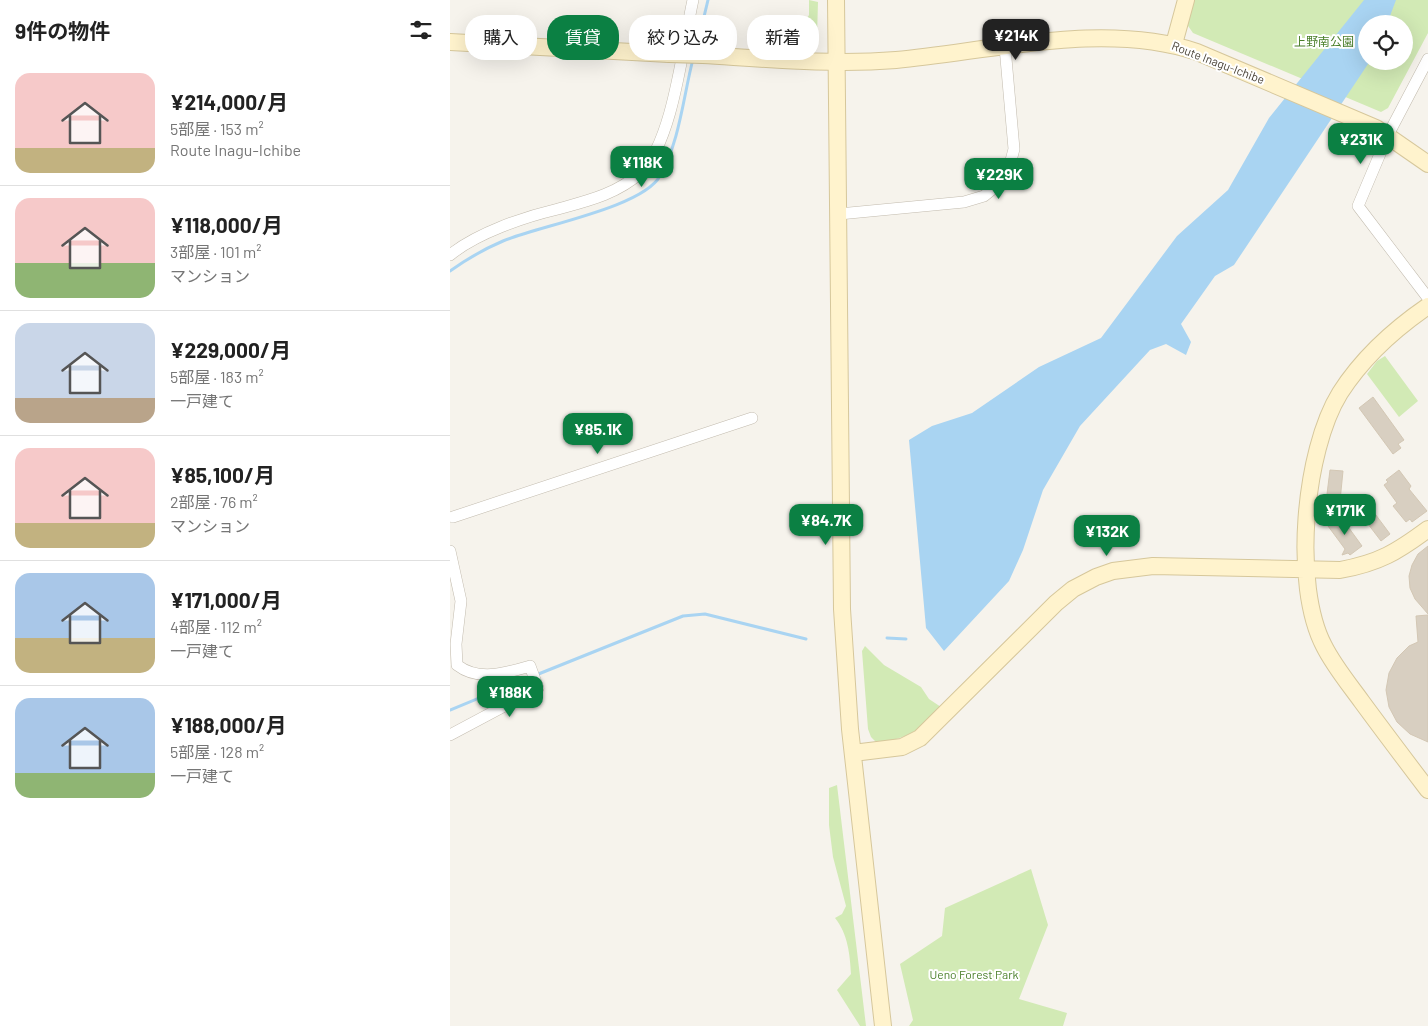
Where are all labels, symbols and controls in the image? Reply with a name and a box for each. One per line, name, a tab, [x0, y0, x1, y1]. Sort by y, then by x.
chip: 購入	[465, 15, 537, 60]
chip: 賃貸	[547, 15, 619, 60]
chip: 絞り込み	[629, 15, 737, 60]
chip: 新着	[747, 15, 819, 60]
map controls	[1358, 15, 1413, 70]
button: locate	[1358, 15, 1413, 70]
icon: filters	[407, 16, 435, 44]
text: 9件の物件	[15, 18, 110, 43]
pin: ¥214K	[981, 18, 1051, 61]
text: ¥214K	[993, 25, 1039, 44]
park label: 上野南公園	[1294, 34, 1354, 48]
street label: Route Inagu-Ichibe	[1170, 38, 1267, 86]
text: ¥214,000/月	[170, 89, 288, 114]
icon: home	[55, 93, 115, 153]
text: 5部屋 · 153 m²	[170, 119, 264, 138]
pin: ¥231K	[1326, 122, 1396, 165]
text: ¥231K	[1339, 129, 1383, 148]
text: Route Inagu-Ichibe	[170, 140, 301, 159]
pin: ¥118K	[607, 146, 677, 188]
text: ¥118K	[621, 152, 663, 171]
pin: ¥229K	[964, 158, 1034, 200]
text: ¥229K	[975, 164, 1023, 183]
text: ¥118,000/月	[170, 212, 283, 237]
icon: home	[55, 218, 115, 278]
text: 3部屋 · 101 m²	[170, 242, 261, 261]
text: マンション	[170, 266, 250, 285]
text: ¥229,000/月	[170, 337, 291, 362]
icon: home	[55, 343, 115, 403]
text: 5部屋 · 183 m²	[170, 367, 264, 386]
text: 一戸建て	[170, 391, 234, 410]
pin: ¥85.1K	[557, 412, 639, 455]
text: ¥85.1K	[574, 419, 622, 438]
text: ¥85,100/月	[170, 462, 275, 487]
icon: home	[55, 468, 115, 528]
text: 2部屋 · 76 m²	[170, 492, 258, 511]
pin: ¥171K	[1310, 494, 1380, 536]
text: ¥171K	[1325, 500, 1365, 519]
pin: ¥84.7K	[785, 504, 867, 546]
text: ¥84.7K	[800, 510, 852, 529]
pin: ¥132K	[1072, 514, 1142, 557]
text: マンション	[170, 516, 250, 535]
text: ¥132K	[1085, 521, 1129, 540]
text: ¥171,000/月	[170, 587, 282, 612]
icon: home	[55, 593, 115, 653]
text: 4部屋 · 112 m²	[170, 617, 262, 636]
text: 一戸建て	[170, 641, 234, 660]
pin: ¥188K	[475, 676, 545, 718]
text: ¥188K	[488, 682, 532, 701]
text: ¥188,000/月	[170, 712, 286, 737]
icon: home	[55, 718, 115, 778]
text: 5部屋 · 128 m²	[170, 742, 264, 761]
text: 一戸建て	[170, 766, 234, 785]
park label: Ueno Forest Park	[929, 967, 1019, 981]

